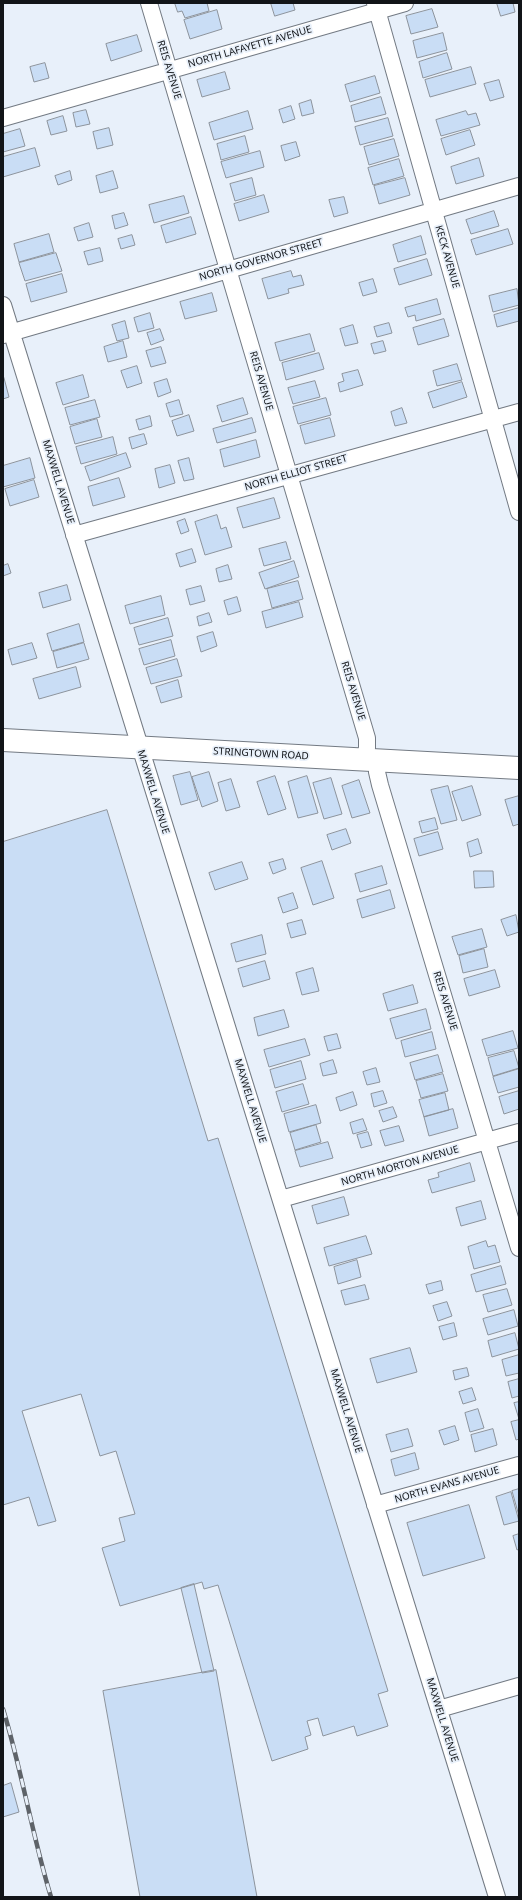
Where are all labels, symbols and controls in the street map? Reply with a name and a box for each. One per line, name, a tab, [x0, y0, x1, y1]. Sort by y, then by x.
street label: NORTH LAFAYETTE AVENUE	[187, 24, 313, 70]
street label: REIS AVENUE	[154, 39, 184, 101]
street label: KECK AVENUE	[432, 224, 462, 290]
street label: NORTH GOVERNOR STREET	[198, 237, 324, 283]
street label: REIS AVENUE	[247, 350, 275, 412]
street label: MAXWELL AVENUE	[40, 439, 76, 525]
street label: NORTH ELLIOT STREET	[243, 453, 349, 493]
street label: REIS AVENUE	[338, 660, 368, 722]
street label: STRINGTOWN ROAD	[213, 746, 309, 762]
street label: MAXWELL AVENUE	[135, 749, 171, 835]
street label: REIS AVENUE	[430, 970, 460, 1032]
street label: MAXWELL AVENUE	[232, 1058, 268, 1144]
street label: NORTH MORTON AVENUE	[340, 1143, 460, 1189]
street label: MAXWELL AVENUE	[328, 1368, 364, 1454]
street label: NORTH EVANS AVENUE	[393, 1464, 501, 1506]
street label: MAXWELL AVENUE	[424, 1677, 460, 1763]

